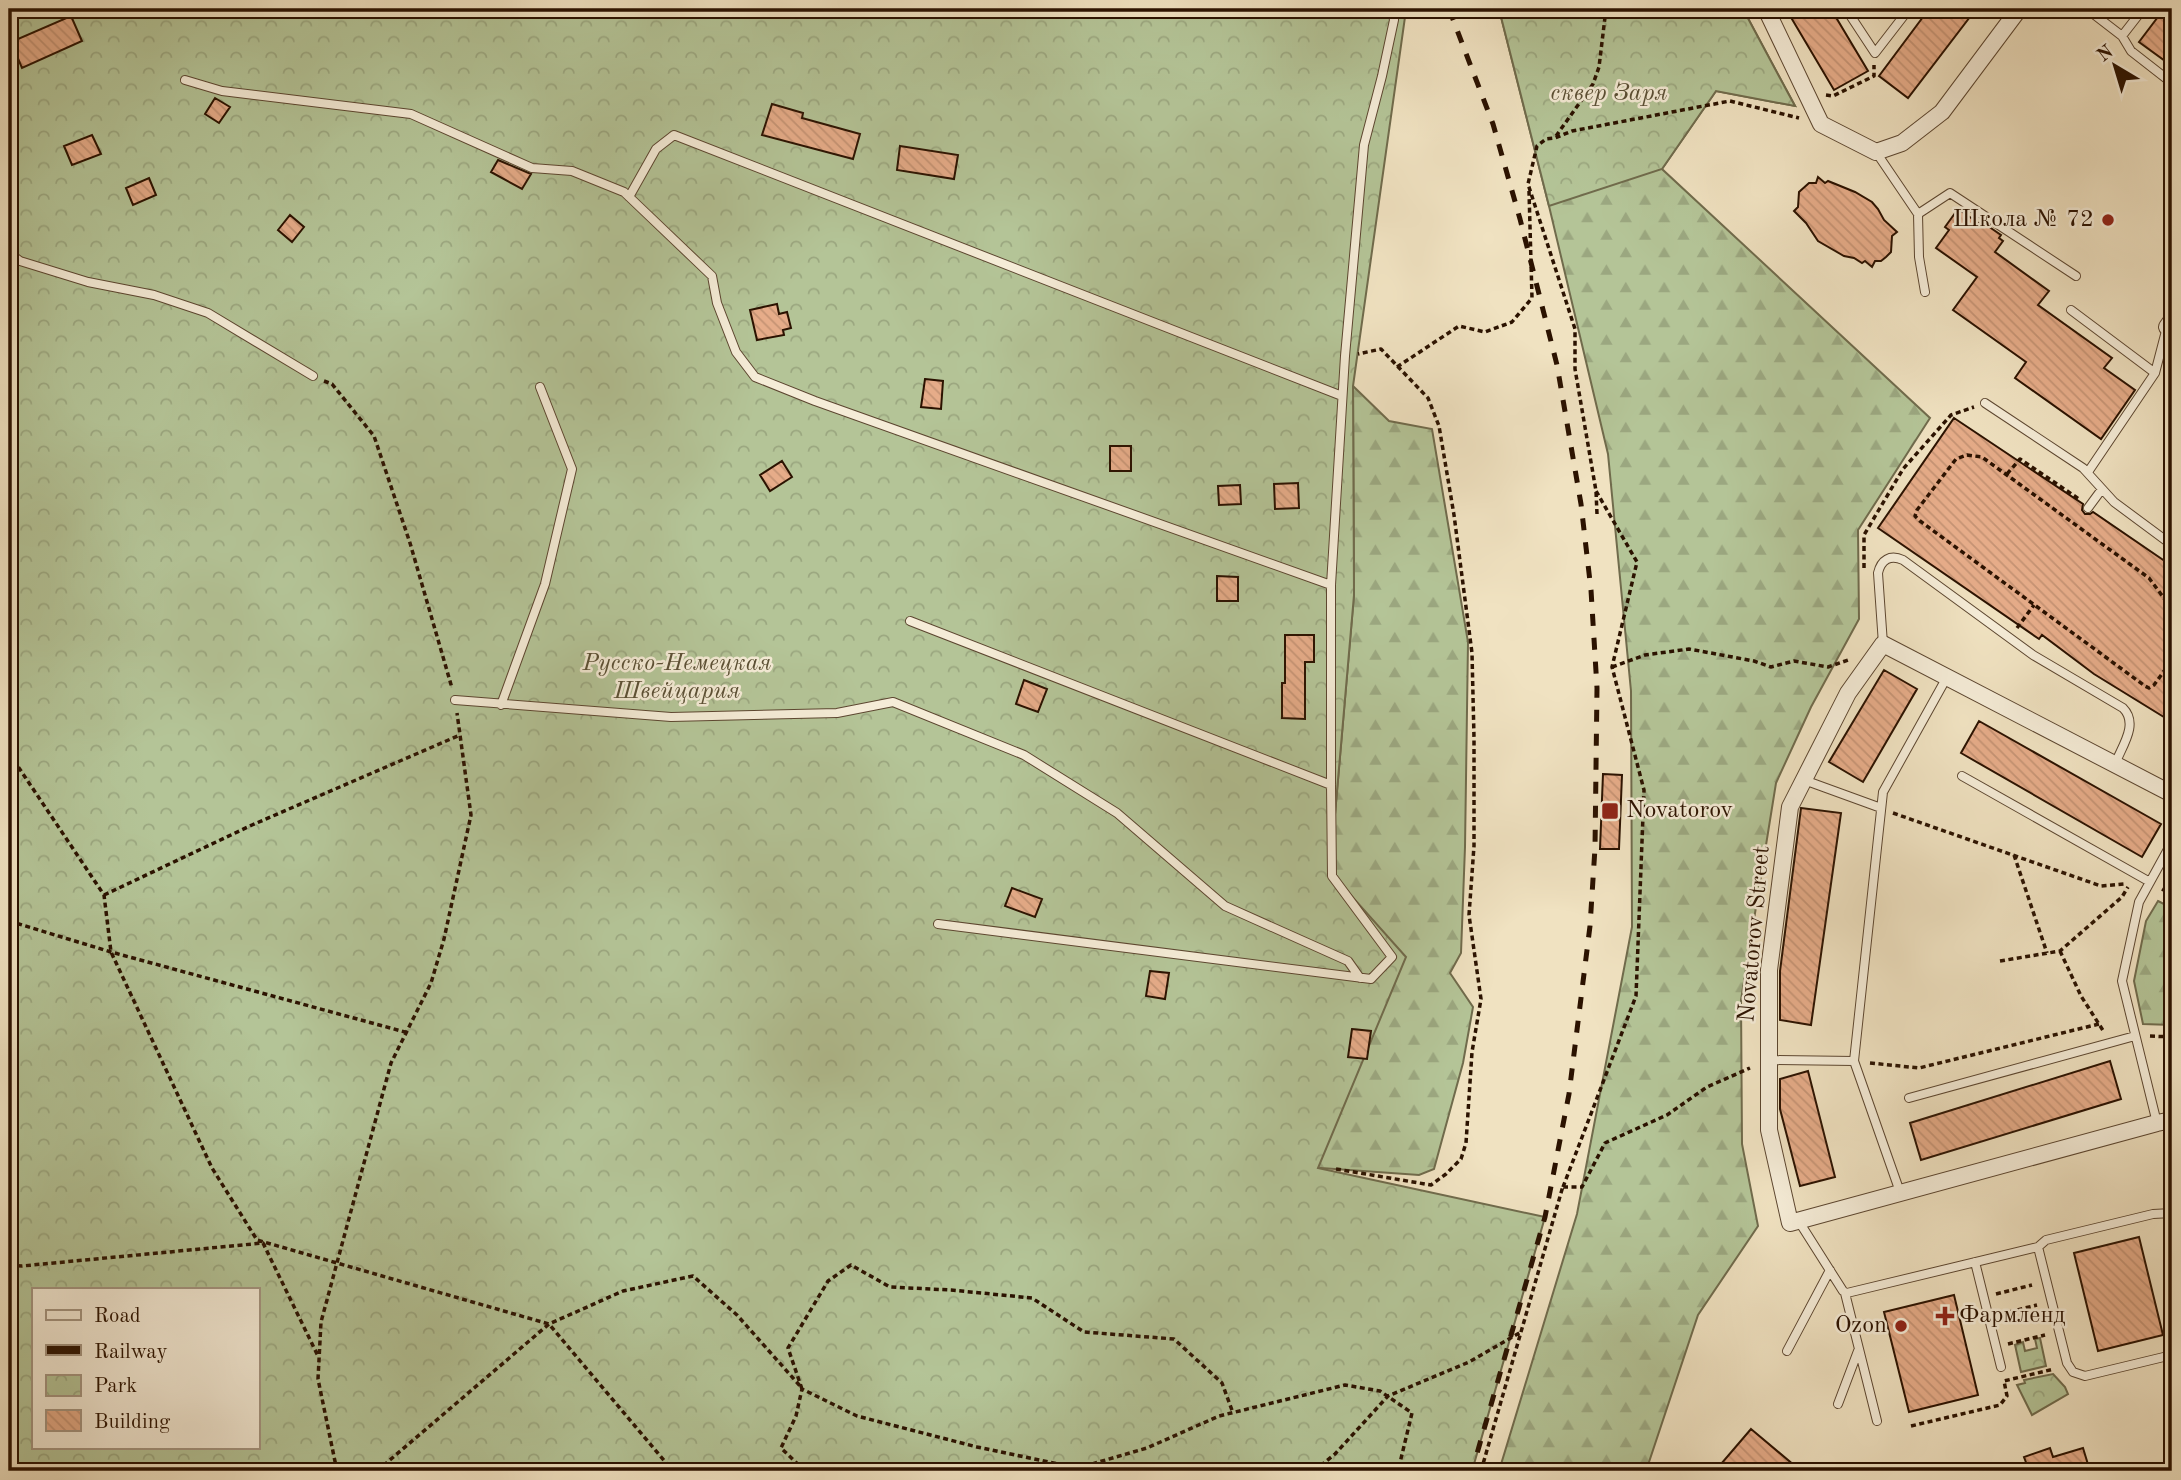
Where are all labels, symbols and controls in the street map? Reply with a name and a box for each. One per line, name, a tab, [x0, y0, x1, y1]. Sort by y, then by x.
north arrow	[2080, 32, 2150, 102]
text: N	[2094, 42, 2118, 67]
park label: сквер Заря	[1550, 81, 1668, 106]
place label: Школа № 72	[1953, 208, 2094, 232]
marker: Школа № 72	[2100, 212, 2116, 228]
park label: Русско-Немецкая Швейцария	[581, 652, 772, 704]
place label: Novatorov	[1626, 799, 1733, 823]
marker: Novatorov	[1600, 801, 1620, 821]
street label: Novatorov Street	[1735, 845, 1775, 1023]
legend	[32, 1288, 259, 1448]
place label: Фармленд	[1959, 1304, 2066, 1328]
text: Road	[94, 1306, 141, 1327]
marker: Фармленд	[1937, 1308, 1953, 1324]
place label: Ozon	[1835, 1314, 1887, 1338]
marker: Ozon	[1893, 1318, 1909, 1334]
text: Railway	[94, 1342, 168, 1363]
text: Park	[94, 1376, 137, 1397]
text: Building	[94, 1412, 171, 1433]

